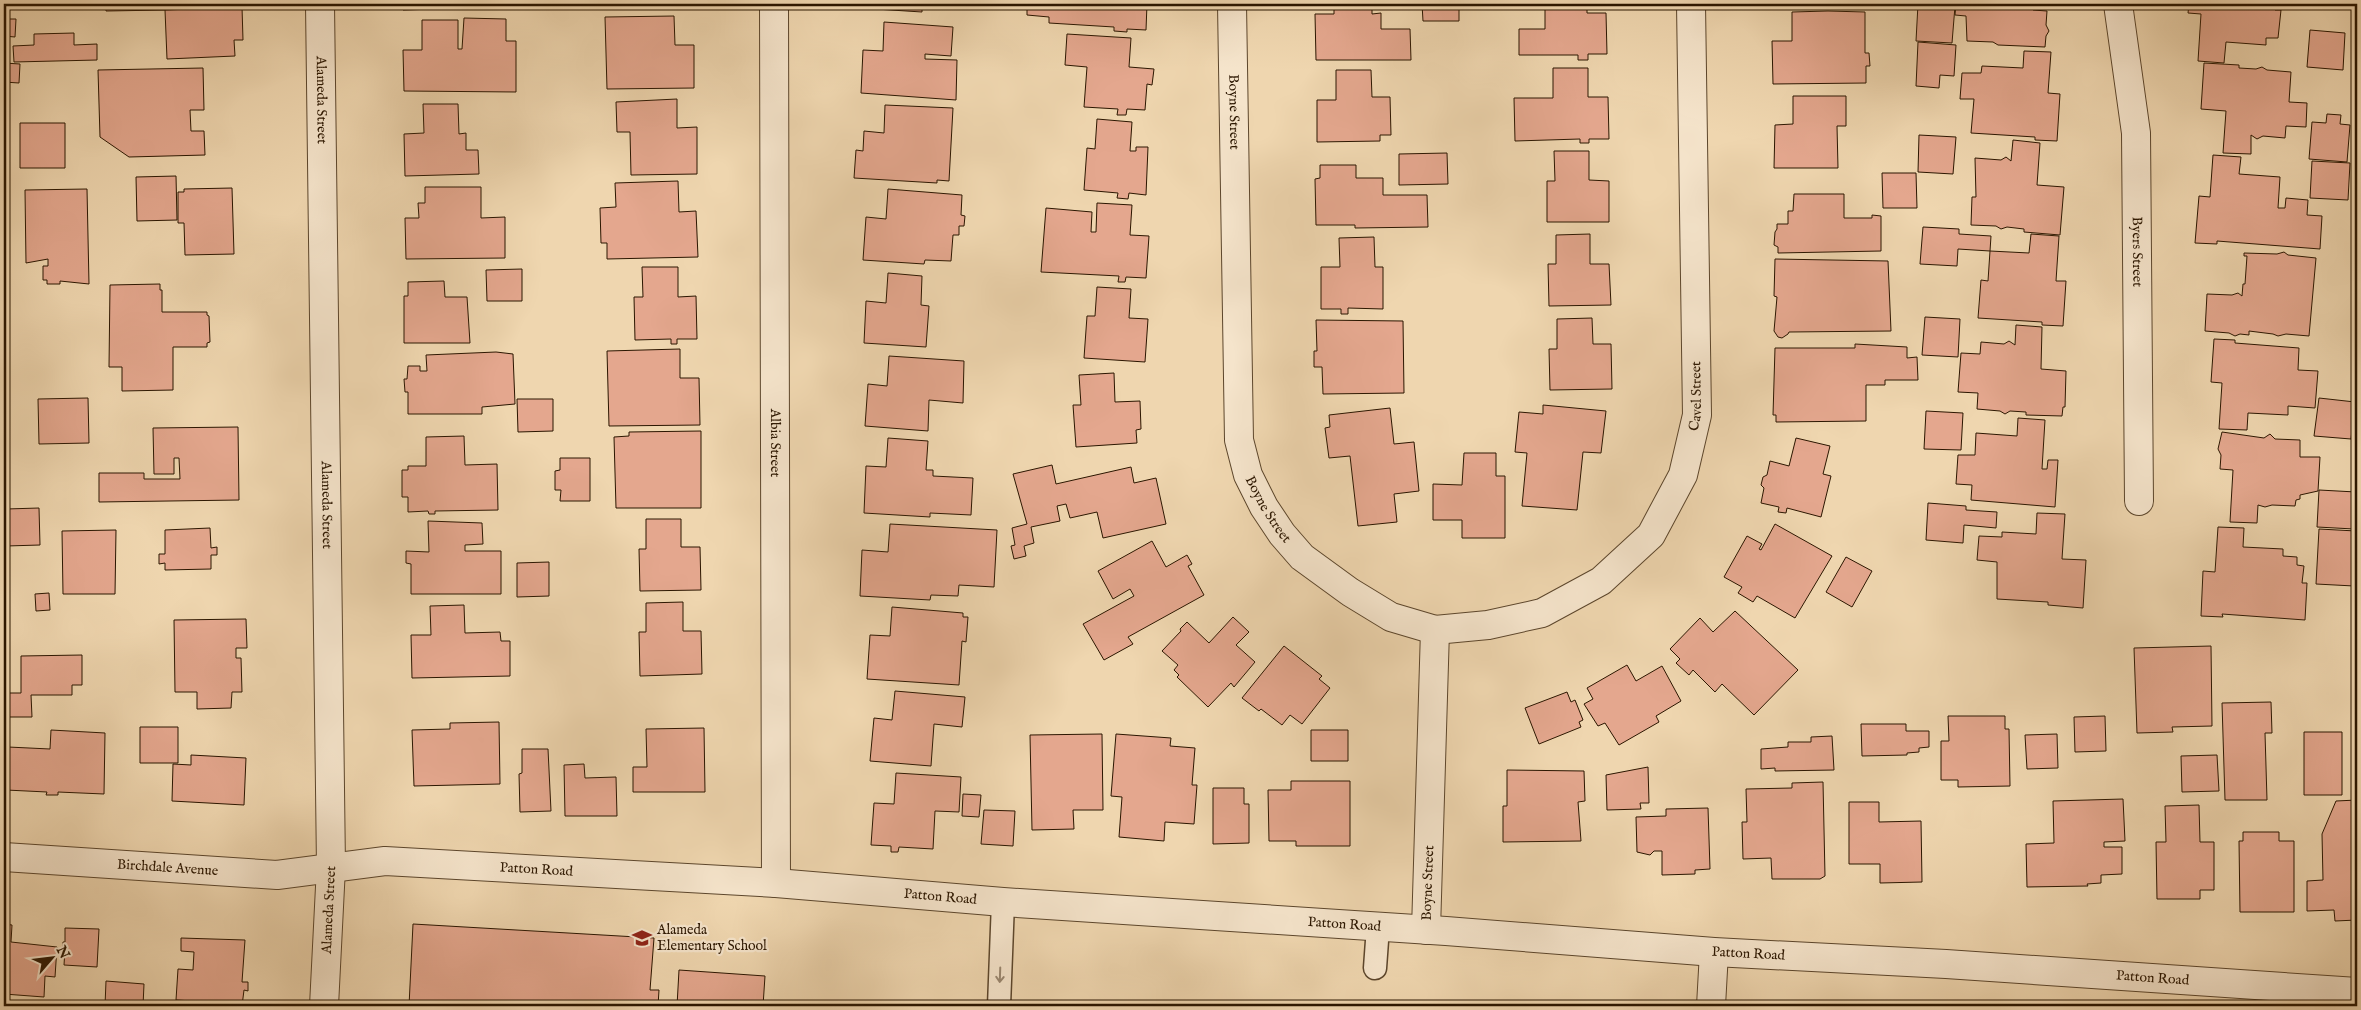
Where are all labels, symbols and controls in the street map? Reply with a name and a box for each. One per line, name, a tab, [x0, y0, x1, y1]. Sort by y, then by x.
street label: Alameda Street	[312, 55, 331, 144]
street label: Boyne Street	[1224, 74, 1243, 150]
street label: Byers Street	[2128, 216, 2146, 287]
street label: Cavel Street	[1685, 361, 1706, 433]
street label: Albia Street	[766, 408, 784, 477]
street label: Alameda Street	[317, 460, 336, 549]
street label: Boyne Street	[1241, 473, 1295, 547]
street label: Boyne Street	[1418, 845, 1438, 921]
street label: Birchdale Avenue	[117, 855, 219, 880]
street label: Patton Road	[499, 858, 574, 881]
street label: Alameda Street	[318, 865, 340, 955]
street label: Patton Road	[903, 885, 978, 909]
street label: Patton Road	[1307, 913, 1382, 936]
place label: Alameda Elementary School	[656, 921, 767, 955]
school or university icon: Alameda Elementary School	[631, 927, 653, 949]
north arrow	[28, 932, 78, 982]
text: N	[51, 942, 73, 962]
street label: Patton Road	[1711, 943, 1786, 965]
one-way arrow	[995, 966, 1005, 983]
street label: Patton Road	[2115, 967, 2190, 990]

